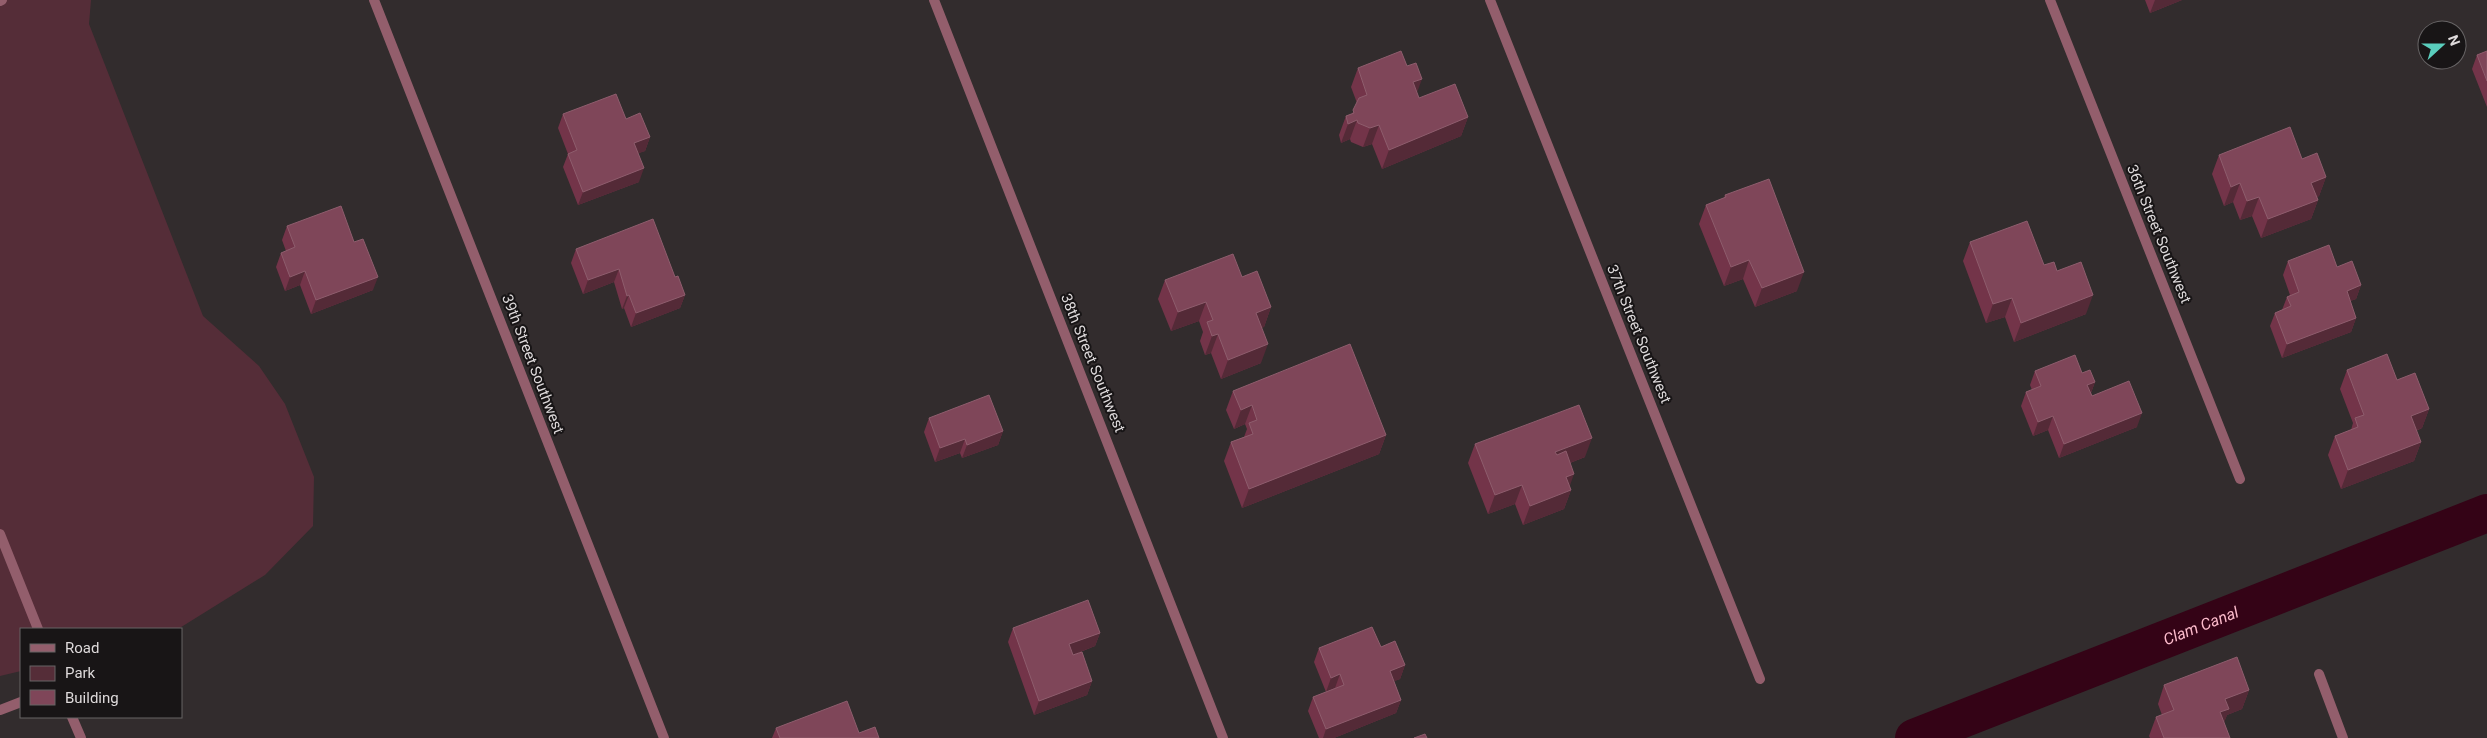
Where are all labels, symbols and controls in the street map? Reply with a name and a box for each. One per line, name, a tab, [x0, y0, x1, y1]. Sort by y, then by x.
north arrow	[2417, 20, 2467, 70]
text: N	[2445, 33, 2463, 48]
street label: 36th Street Southwest	[2123, 162, 2195, 306]
street label: 37th Street Southwest	[1603, 262, 1675, 406]
street label: 38th Street Southwest	[1057, 291, 1129, 435]
street label: 39th Street Southwest	[498, 292, 568, 436]
water label: Clam Canal	[2160, 602, 2241, 649]
legend	[20, 628, 182, 718]
text: Road	[65, 639, 99, 657]
text: Park	[65, 664, 96, 682]
text: Building	[65, 689, 119, 707]

